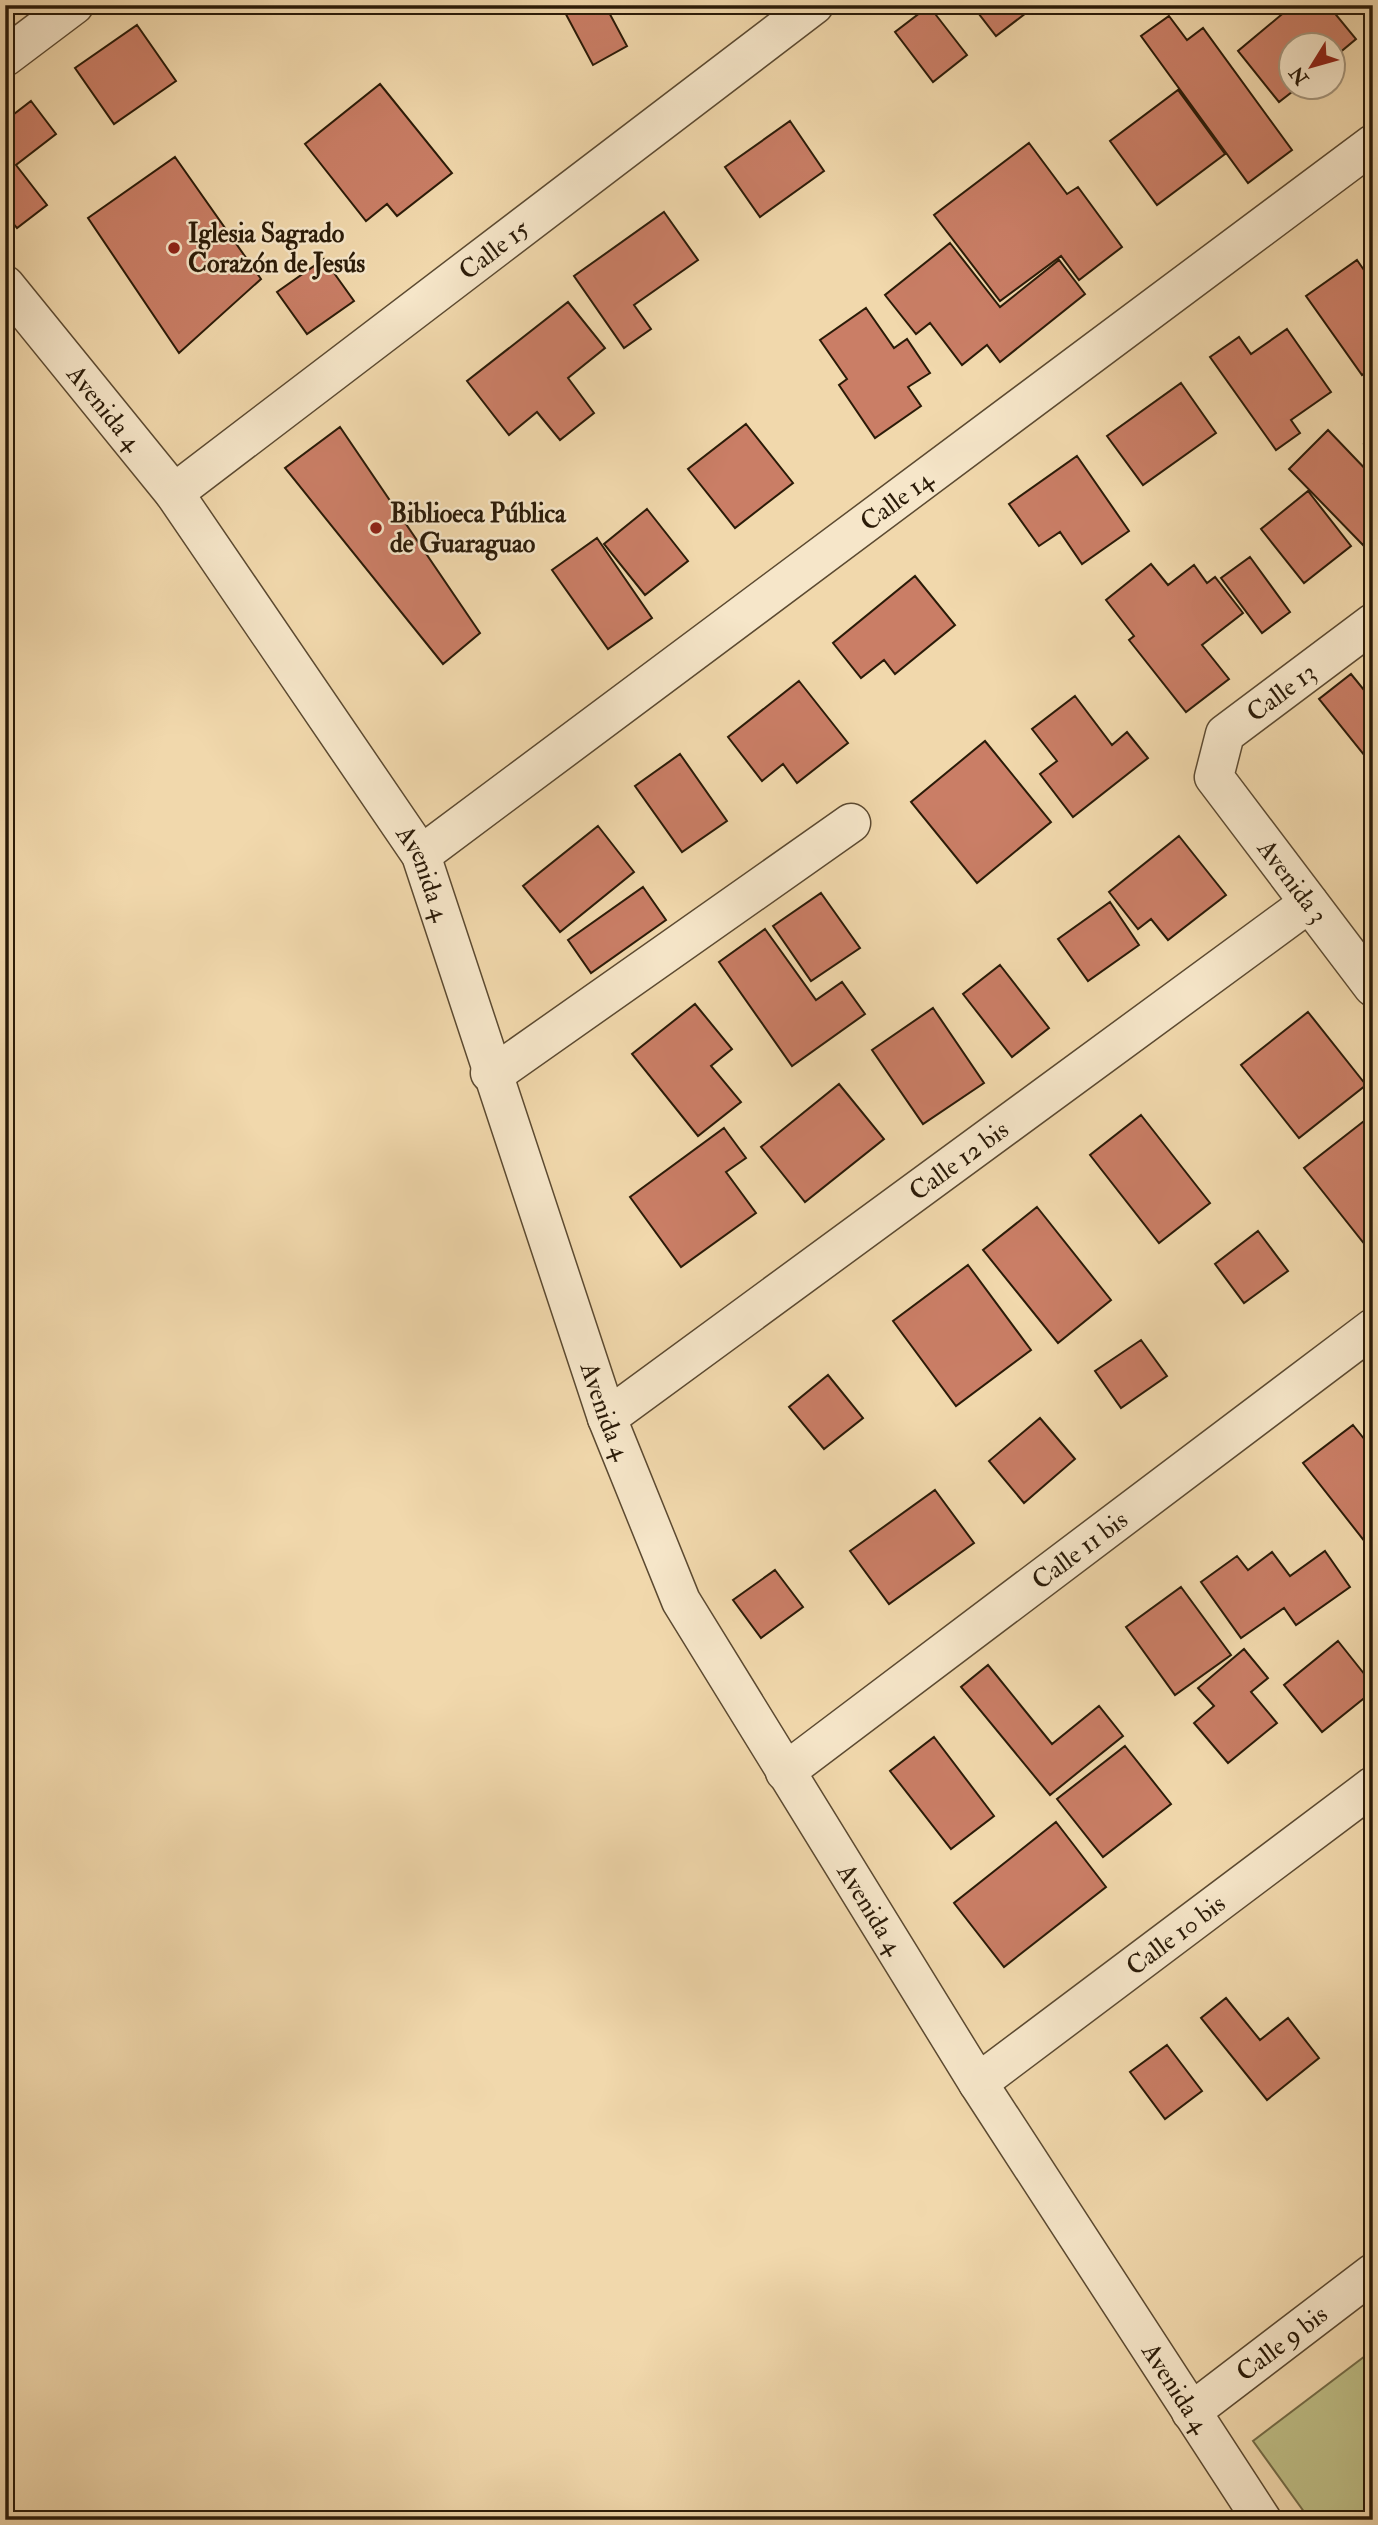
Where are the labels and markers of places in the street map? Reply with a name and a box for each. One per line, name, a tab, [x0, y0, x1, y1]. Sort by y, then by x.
place label: Iglesia Sagrado Corazón de Jesús	[188, 218, 365, 280]
marker: Iglesia Sagrado Corazón de Jesús	[166, 240, 182, 256]
place label: Biblioeca Pública de Guaraguao	[390, 498, 567, 561]
marker: Biblioeca Pública de Guaraguao	[368, 520, 384, 536]

